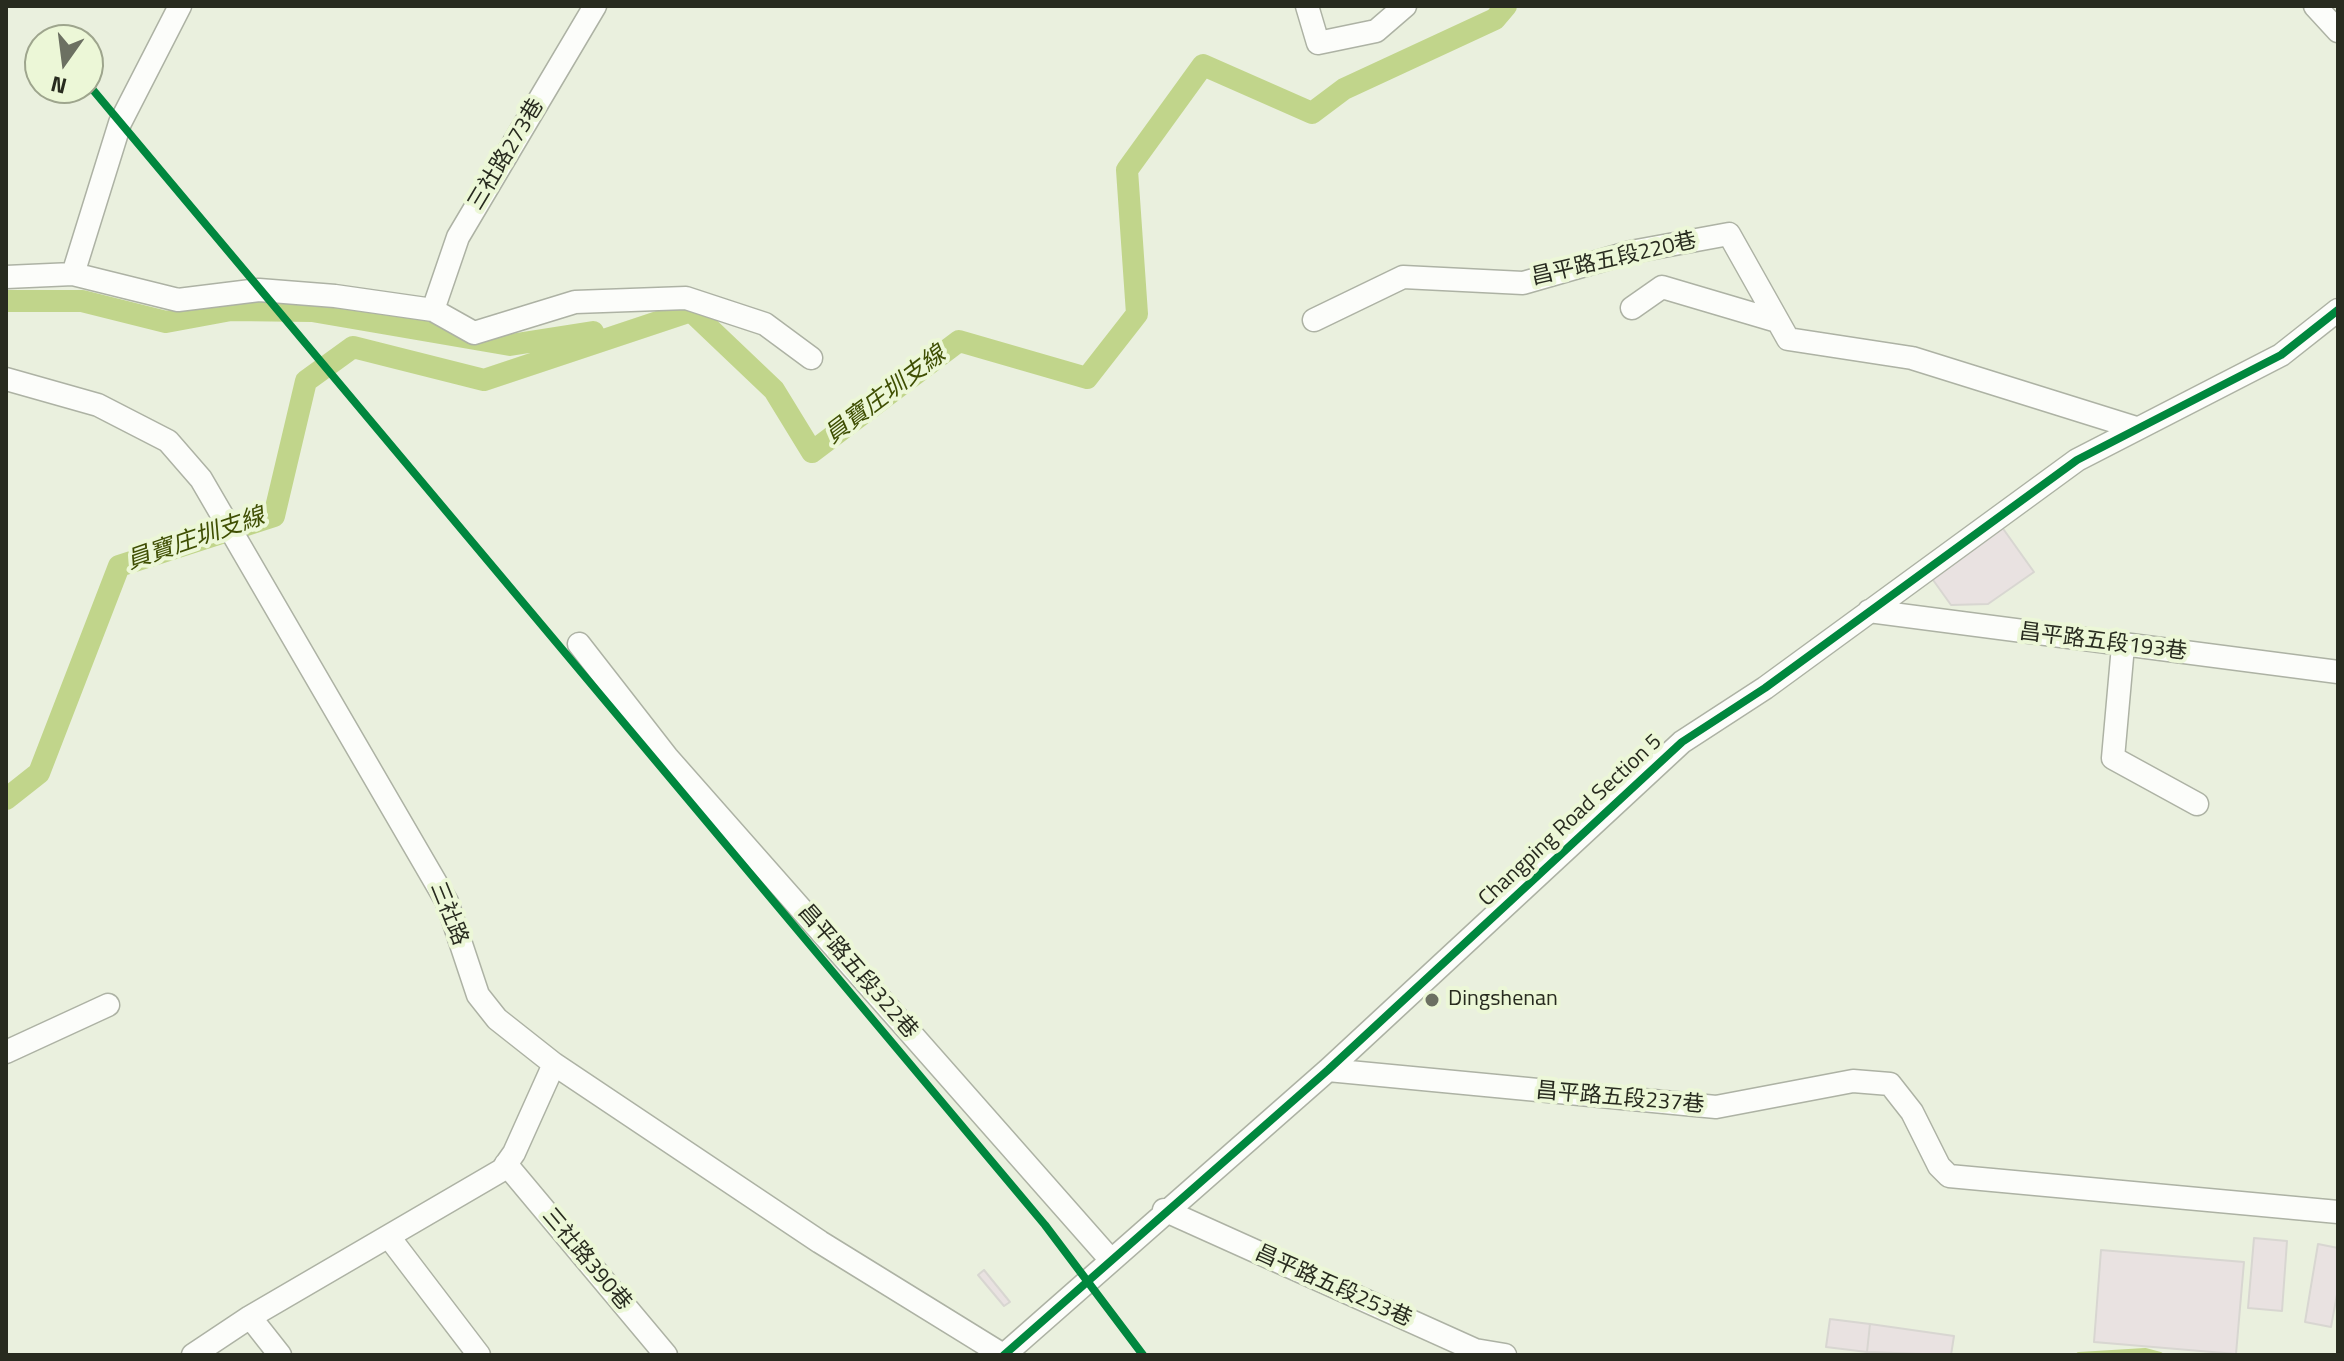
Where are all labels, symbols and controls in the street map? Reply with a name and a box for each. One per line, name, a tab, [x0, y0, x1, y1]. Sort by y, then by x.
north arrow	[24, 24, 104, 104]
text: N	[47, 67, 70, 104]
street label: 三社路273巷	[464, 95, 550, 215]
street label: 昌平路五段220巷	[1529, 228, 1699, 292]
water label: 員寶庄圳支線	[820, 341, 952, 451]
water label: 員寶庄圳支線	[123, 503, 269, 577]
street label: 昌平路五段193巷	[2018, 620, 2188, 666]
street label: Changping Road Section 5	[1474, 729, 1668, 913]
street label: 三社路	[423, 878, 473, 950]
street label: 昌平路五段322巷	[792, 900, 922, 1044]
place label: Dingshenan	[1448, 987, 1558, 1013]
marker: Dingshenan	[1423, 991, 1441, 1009]
street label: 昌平路五段237巷	[1535, 1078, 1705, 1120]
street label: 三社路390巷	[536, 1204, 636, 1316]
street label: 昌平路五段253巷	[1250, 1241, 1416, 1333]

